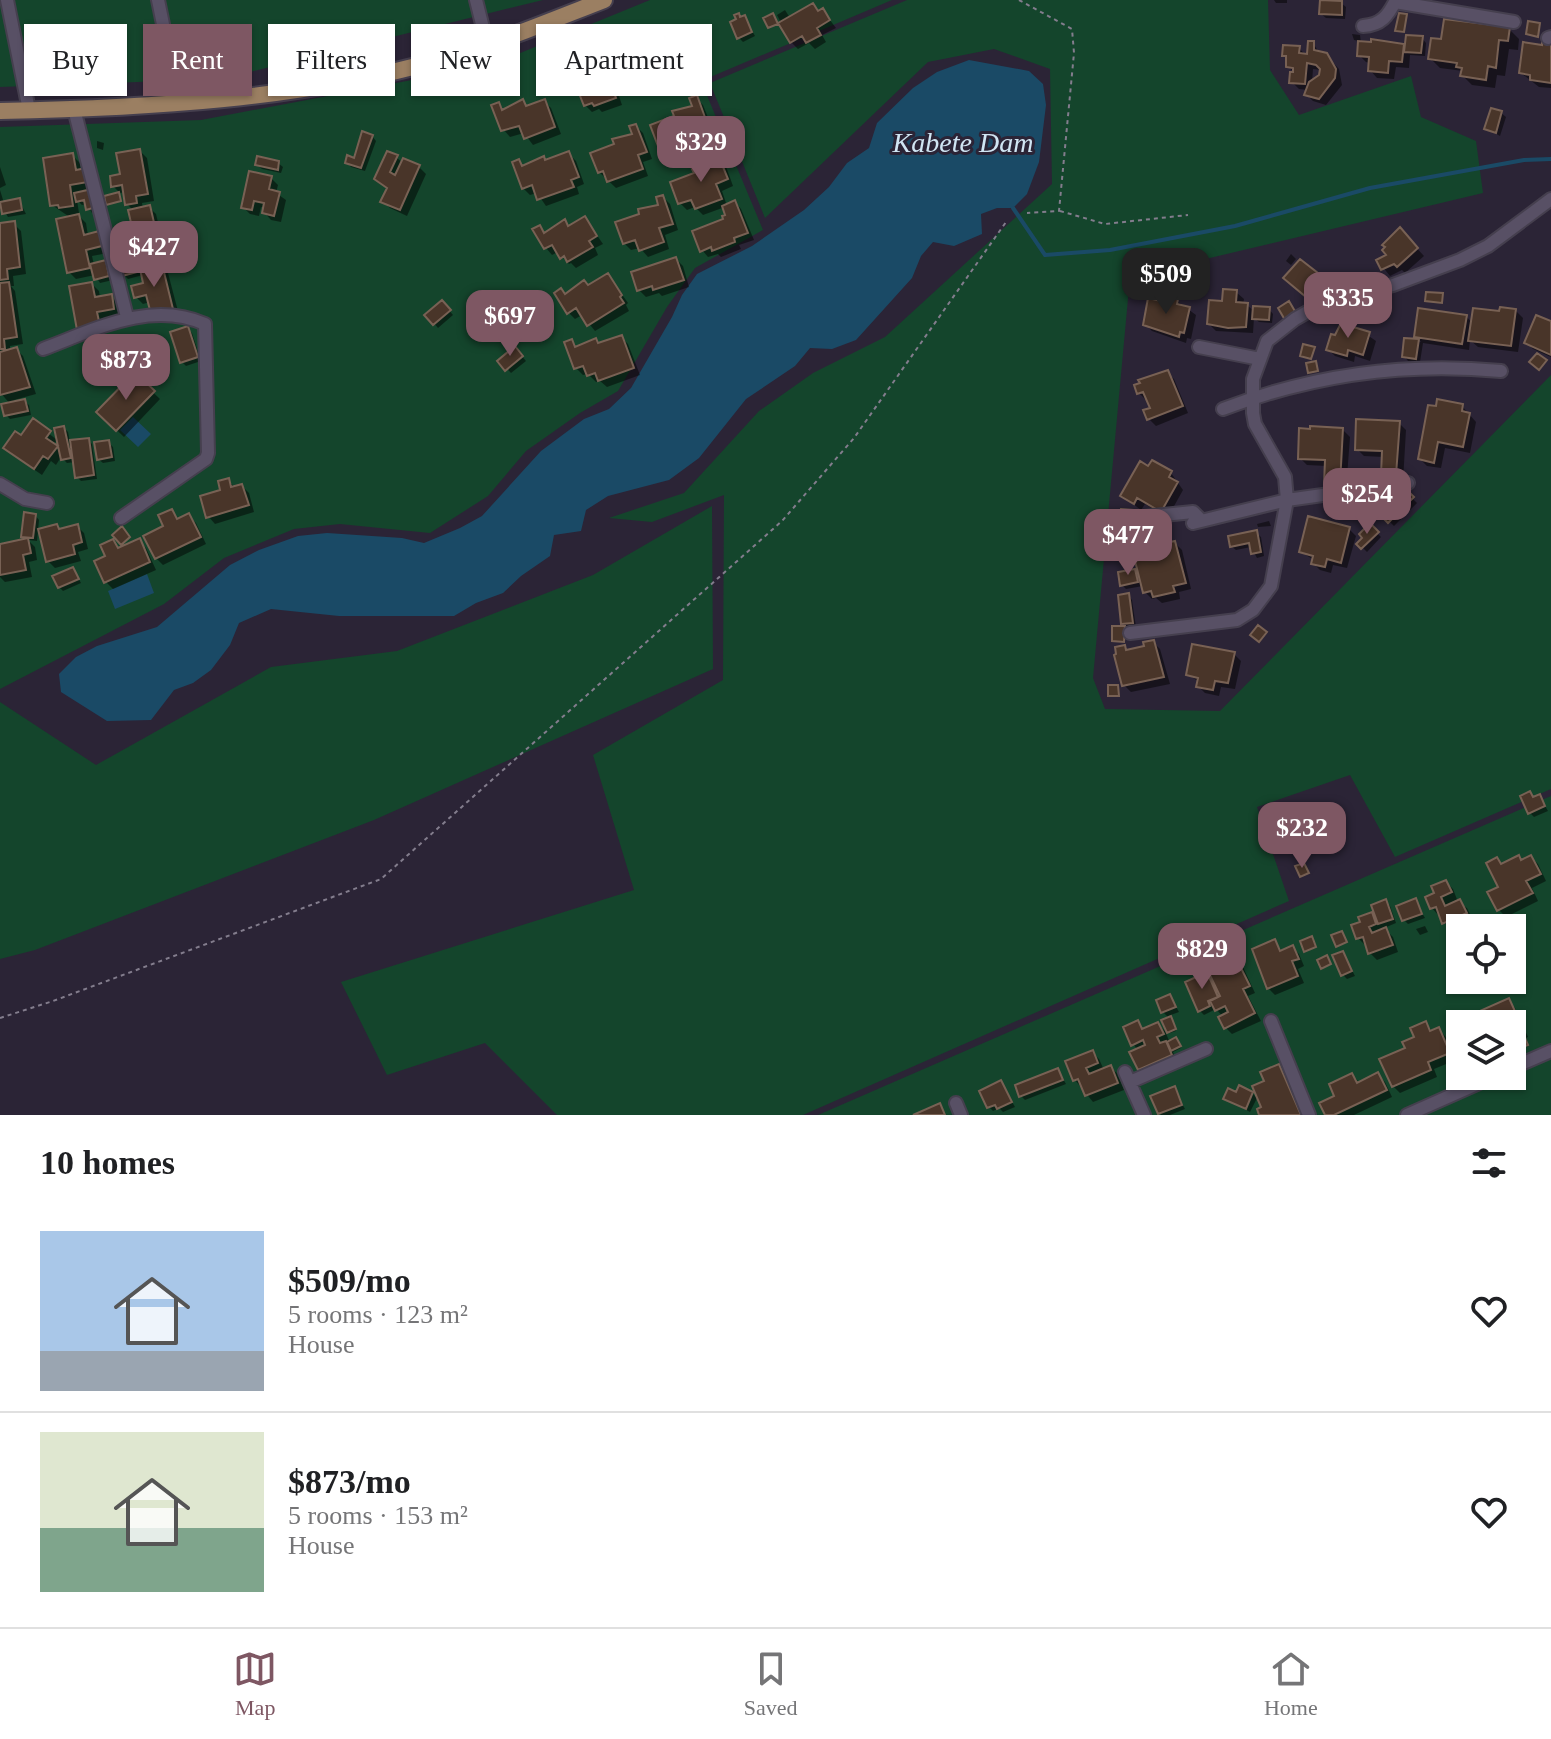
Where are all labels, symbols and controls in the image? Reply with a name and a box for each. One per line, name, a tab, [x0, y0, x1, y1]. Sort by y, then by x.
chip: Buy	[24, 24, 127, 96]
chip: Rent	[143, 24, 252, 96]
chip: Filters	[268, 24, 395, 96]
chip: New	[411, 24, 520, 96]
chip: Apartment	[536, 24, 712, 96]
pin: $329	[654, 116, 748, 184]
text: $329	[675, 127, 727, 156]
water label: Kabete Dam	[892, 127, 1033, 158]
pin: $427	[107, 221, 201, 289]
text: $427	[128, 232, 180, 261]
pin: $509	[1119, 248, 1213, 316]
text: $509	[1140, 259, 1192, 288]
pin: $335	[1301, 272, 1395, 340]
text: $335	[1322, 283, 1374, 312]
pin: $697	[463, 290, 557, 358]
text: $697	[484, 301, 536, 330]
pin: $873	[79, 334, 173, 402]
text: $873	[100, 345, 152, 374]
pin: $254	[1320, 468, 1414, 536]
text: $254	[1341, 479, 1393, 508]
pin: $477	[1081, 509, 1175, 577]
text: $477	[1102, 520, 1154, 549]
pin: $232	[1255, 802, 1349, 870]
text: $232	[1276, 813, 1328, 842]
map controls	[1446, 914, 1526, 1090]
button: locate	[1446, 914, 1526, 994]
pin: $829	[1155, 923, 1249, 991]
text: $829	[1176, 934, 1228, 963]
button: layers	[1446, 1010, 1526, 1090]
icon: filters	[1467, 1141, 1511, 1185]
text: 10 homes	[40, 1144, 175, 1181]
text: $509/mo	[288, 1262, 411, 1299]
icon: home	[104, 1263, 200, 1359]
icon: heart	[1467, 1289, 1511, 1333]
text: 5 rooms · 123 m²	[288, 1300, 468, 1329]
text: House	[288, 1330, 354, 1359]
text: $873/mo	[288, 1463, 411, 1500]
icon: home	[104, 1464, 200, 1560]
icon: heart	[1467, 1490, 1511, 1534]
text: 5 rooms · 153 m²	[288, 1501, 468, 1530]
text: House	[288, 1531, 354, 1560]
tab: Map	[233, 1647, 277, 1721]
tab: Saved	[744, 1647, 797, 1721]
tab: Home	[1264, 1647, 1318, 1721]

